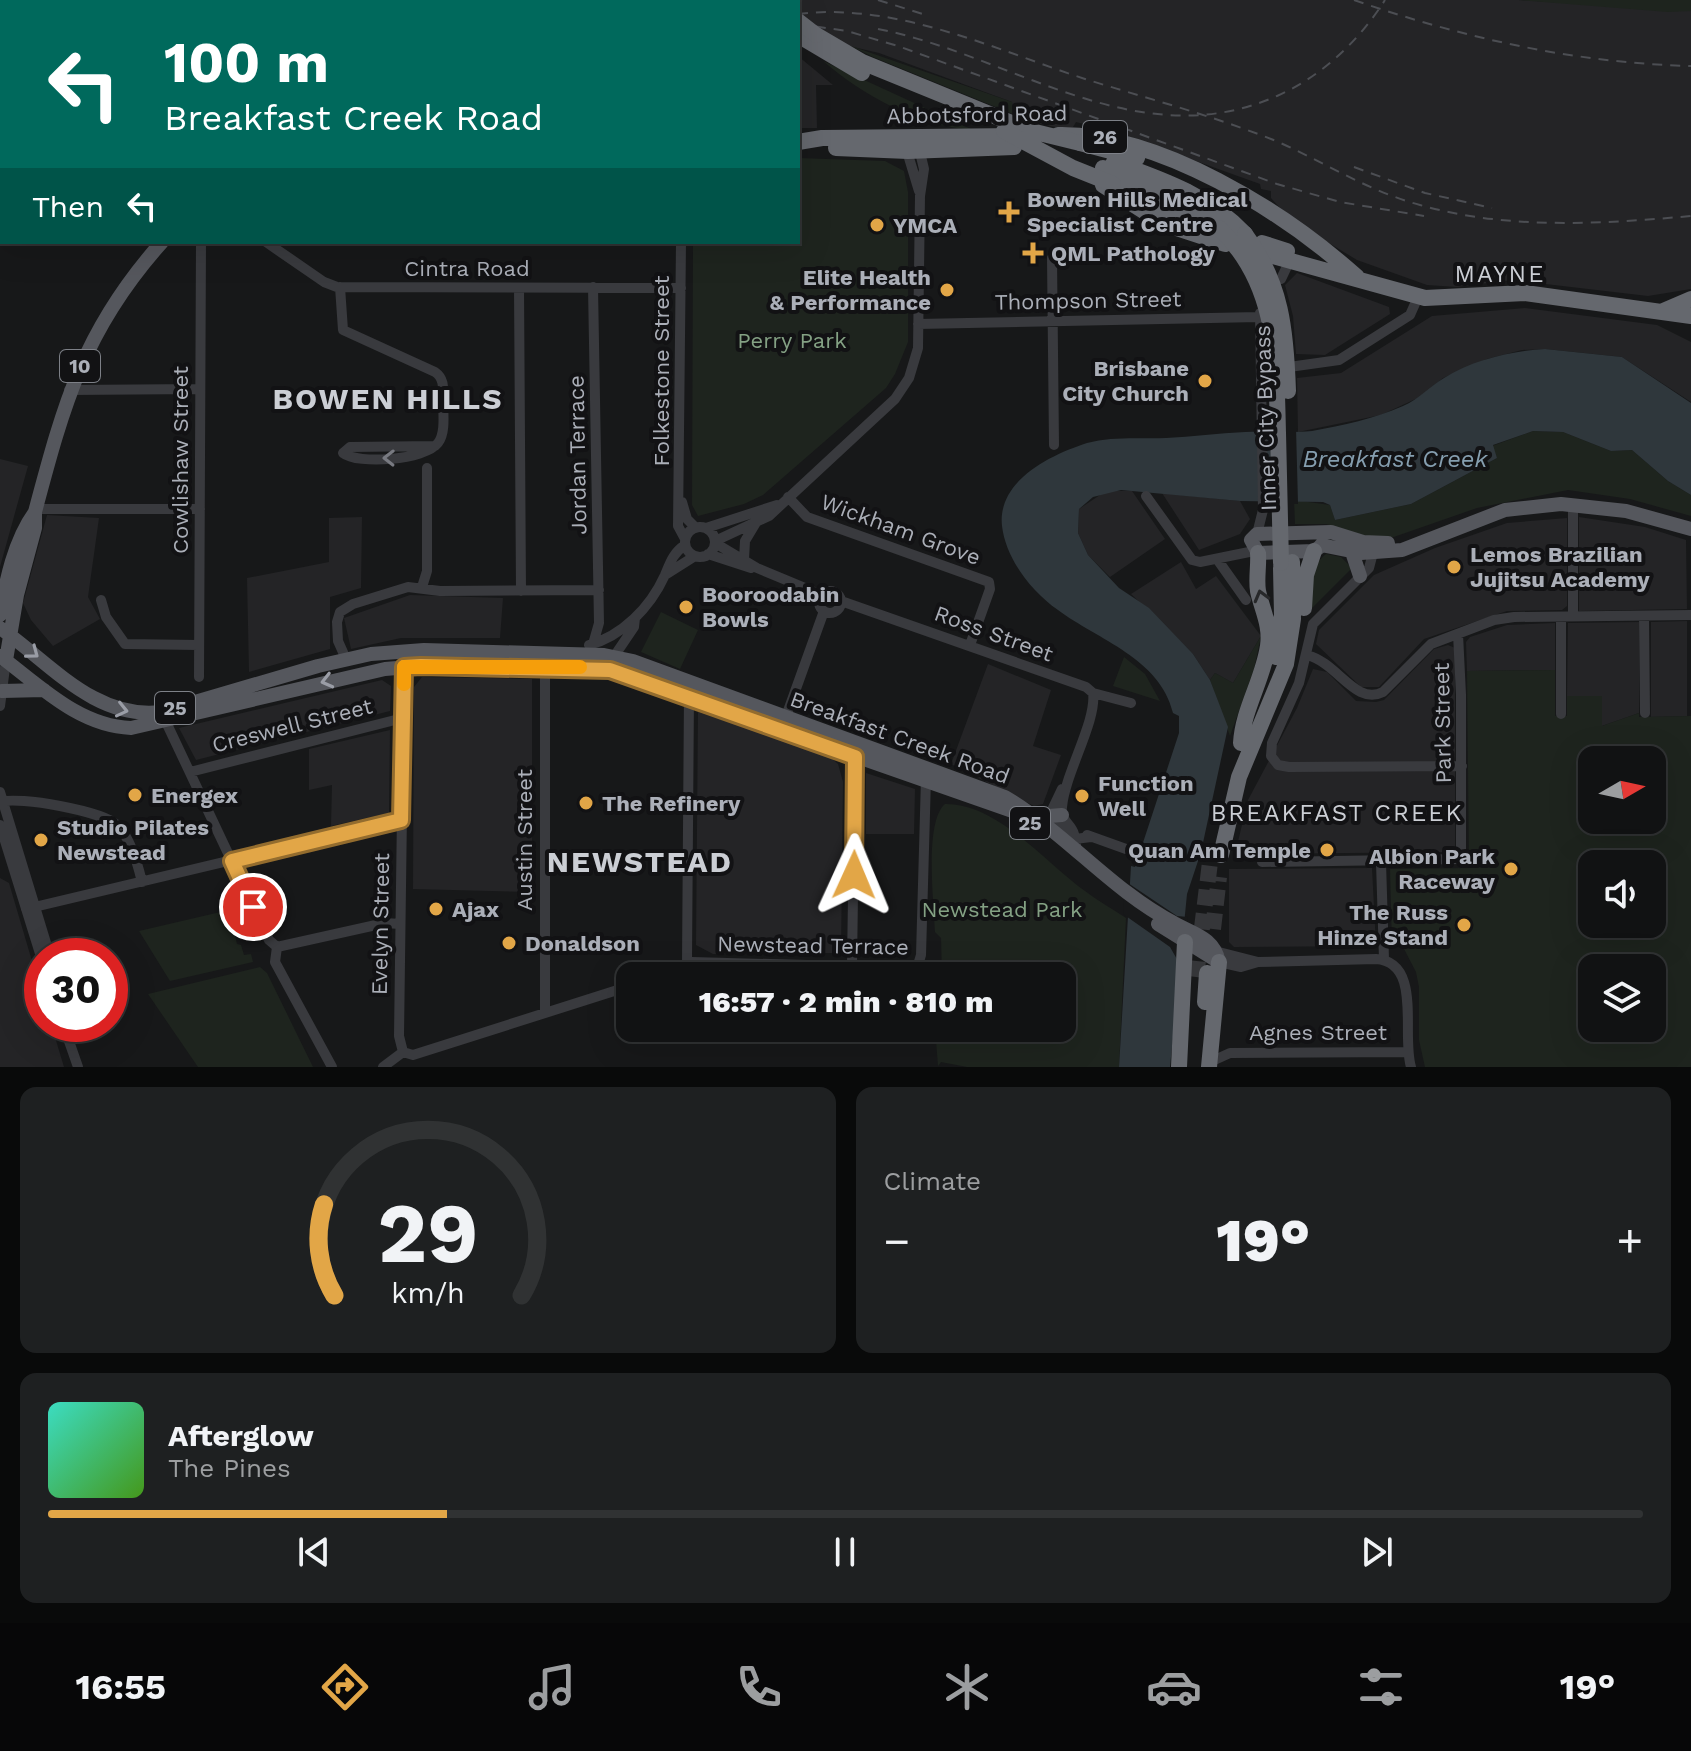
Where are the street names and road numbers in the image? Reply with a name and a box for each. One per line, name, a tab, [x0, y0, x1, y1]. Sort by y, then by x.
street label: Abbotsford Road	[886, 100, 1068, 129]
road number: 26	[1083, 121, 1127, 153]
street label: Cintra Road	[404, 256, 530, 281]
street label: Folkestone Street	[649, 276, 674, 466]
street label: Thompson Street	[995, 286, 1181, 315]
street label: Inner City Bypass	[1250, 325, 1281, 511]
road number: 10	[60, 350, 100, 382]
street label: Cowlishaw Street	[168, 366, 193, 554]
street label: Jordan Terrace	[564, 375, 591, 535]
street label: Wickham Grove	[818, 489, 984, 570]
street label: Ross Street	[931, 600, 1057, 666]
street label: Park Street	[1429, 663, 1456, 783]
street label: Breakfast Creek Road	[787, 686, 1013, 789]
road number: 25	[155, 692, 195, 724]
street label: Creswell Street	[209, 693, 375, 758]
street label: Austin Street	[512, 769, 537, 911]
road number: 25	[1010, 807, 1050, 839]
street label: Evelyn Street	[367, 853, 394, 995]
street label: Newstead Terrace	[717, 931, 909, 960]
street label: Agnes Street	[1249, 1020, 1387, 1045]

